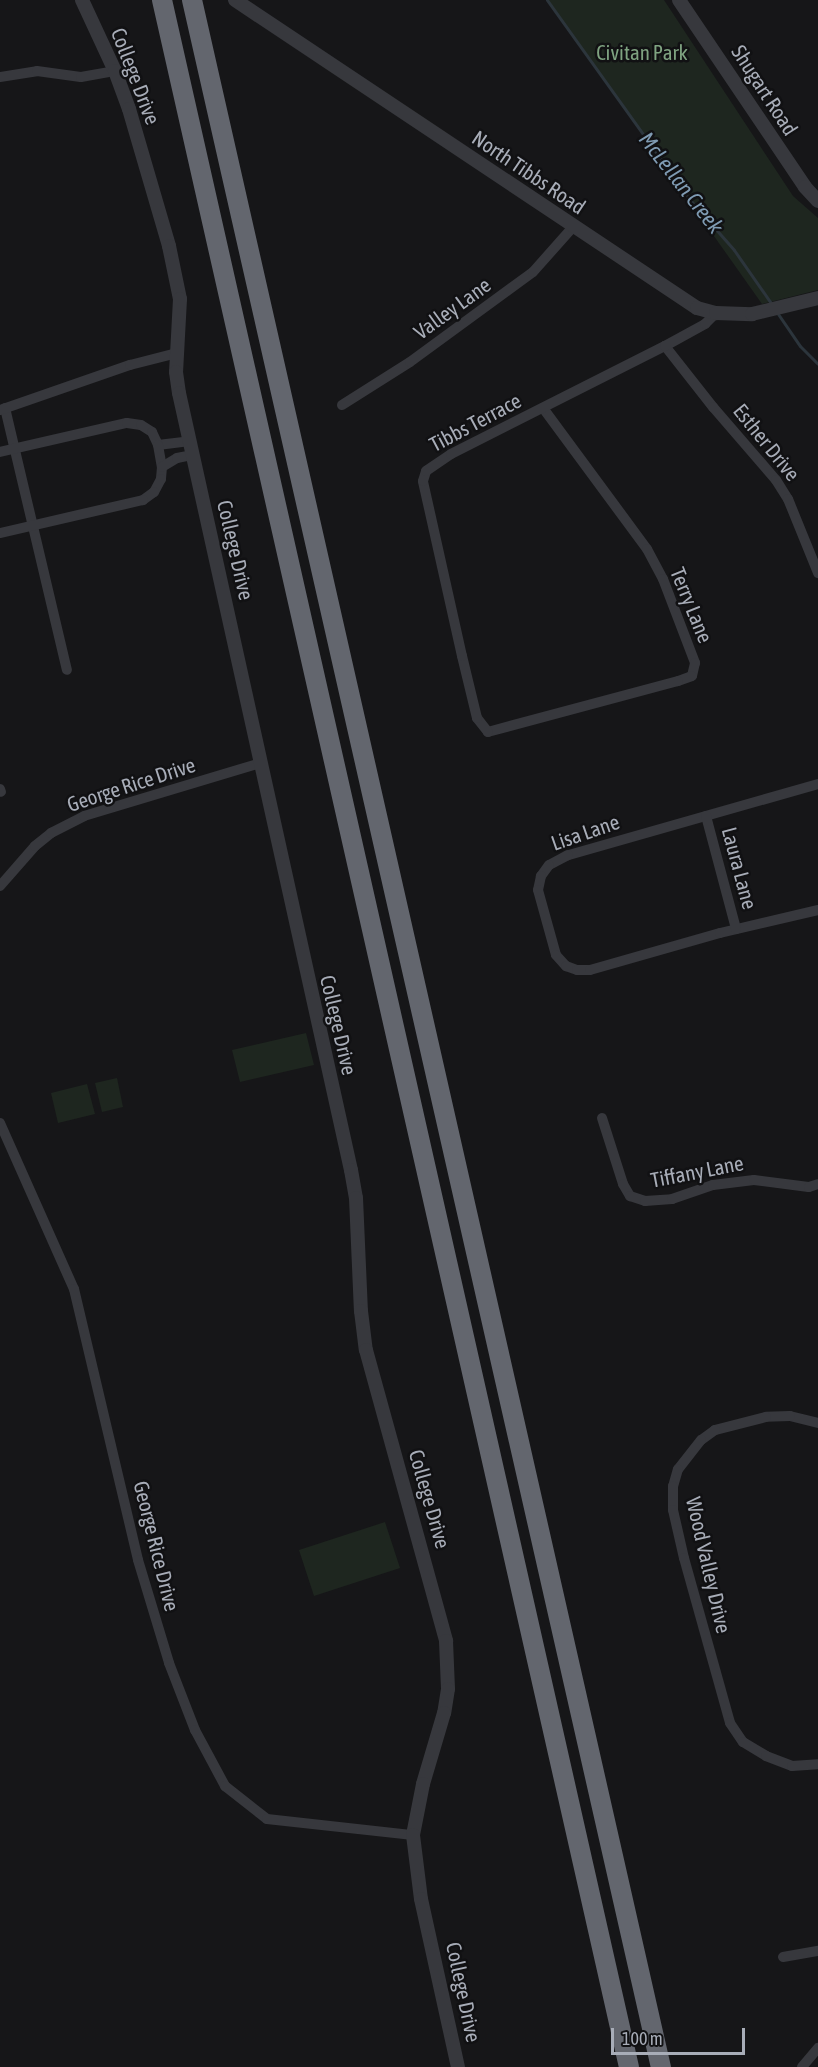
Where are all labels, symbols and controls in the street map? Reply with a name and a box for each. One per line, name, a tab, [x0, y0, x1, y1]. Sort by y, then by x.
street label: College Drive	[106, 24, 166, 128]
park label: Civitan Park	[596, 39, 688, 65]
street label: Shugart Road	[727, 40, 803, 140]
street label: North Tibbs Road	[468, 125, 590, 219]
water label: McLellan Creek	[633, 127, 729, 239]
street label: Valley Lane	[409, 272, 495, 344]
street label: Tibbs Terrace	[425, 387, 525, 457]
street label: Esther Drive	[728, 398, 806, 486]
street label: College Drive	[212, 498, 260, 602]
street label: Terry Lane	[666, 564, 718, 646]
street label: George Rice Drive	[64, 751, 198, 817]
street label: Lisa Lane	[548, 809, 622, 855]
street label: Laura Lane	[717, 824, 763, 912]
street label: College Drive	[315, 973, 363, 1077]
street label: Tiffany Lane	[648, 1150, 746, 1192]
street label: College Drive	[404, 1447, 456, 1551]
street label: George Rice Drive	[129, 1478, 185, 1614]
street label: Wood Valley Drive	[681, 1494, 737, 1636]
street label: College Drive	[441, 1940, 487, 2044]
scale bar	[614, 2016, 748, 2054]
text: 100 m	[622, 2028, 663, 2049]

